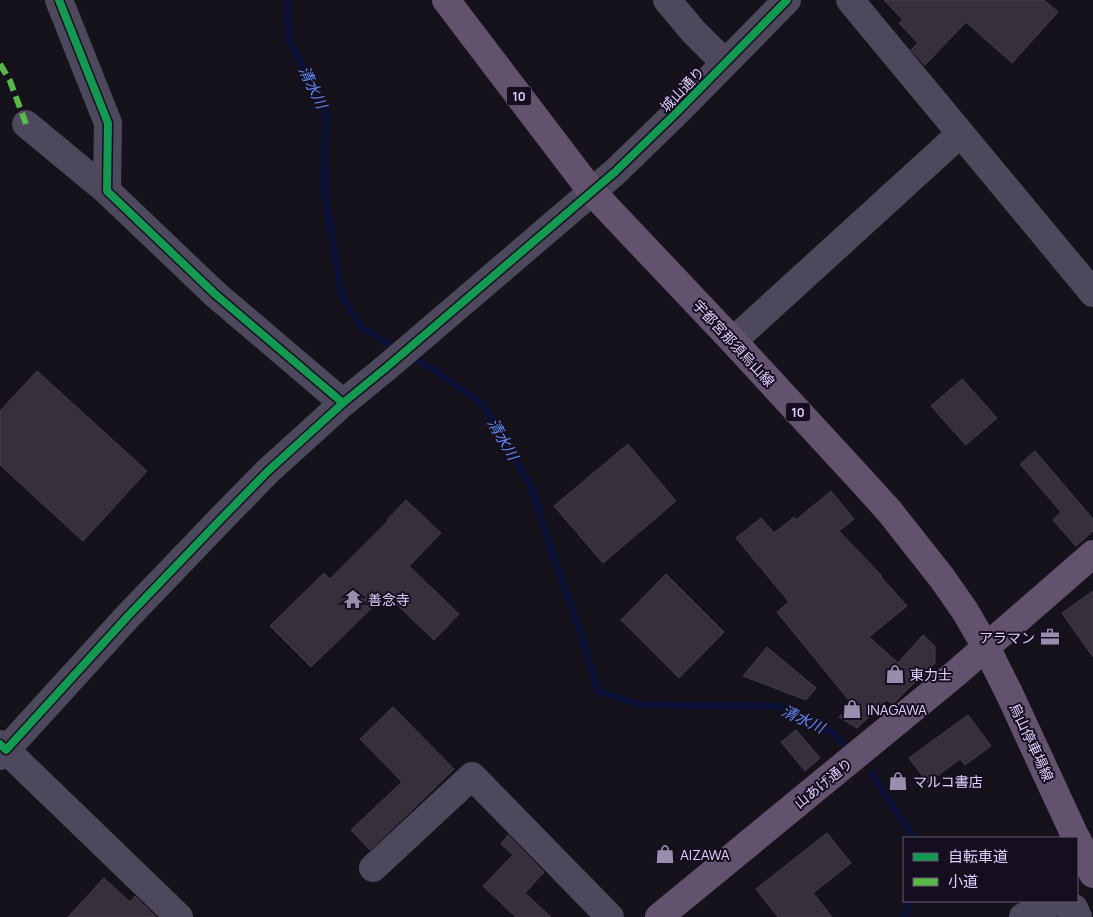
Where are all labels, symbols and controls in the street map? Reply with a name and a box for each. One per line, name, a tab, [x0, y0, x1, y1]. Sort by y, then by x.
water label: 清水川	[294, 62, 333, 114]
street label: 城山通り	[656, 62, 708, 116]
road number: 10	[506, 86, 532, 105]
street label: 宇都宮那須烏山線	[689, 296, 779, 390]
road number: 10	[786, 402, 810, 422]
water label: 清水川	[483, 414, 524, 465]
temple icon: 善念寺	[342, 588, 364, 610]
place label: 善念寺	[368, 590, 410, 609]
office icon: アラマン	[1039, 626, 1061, 648]
place label: アラマン	[979, 628, 1035, 647]
shop icon: 東力士	[884, 663, 906, 685]
place label: 東力士	[910, 665, 952, 684]
shop icon: INAGAWA	[841, 698, 863, 720]
water label: 清水川	[778, 700, 830, 739]
place label: INAGAWA	[867, 700, 927, 719]
street label: 烏山停車場線	[1006, 700, 1058, 784]
street label: 山あげ通り	[790, 754, 856, 812]
shop icon: マルコ書店	[887, 770, 909, 792]
place label: マルコ書店	[913, 772, 983, 791]
legend	[903, 837, 1078, 902]
shop icon: AIZAWA	[654, 843, 676, 865]
place label: AIZAWA	[680, 845, 730, 864]
text: 自転車道	[948, 846, 1008, 867]
text: 小道	[948, 871, 978, 892]

